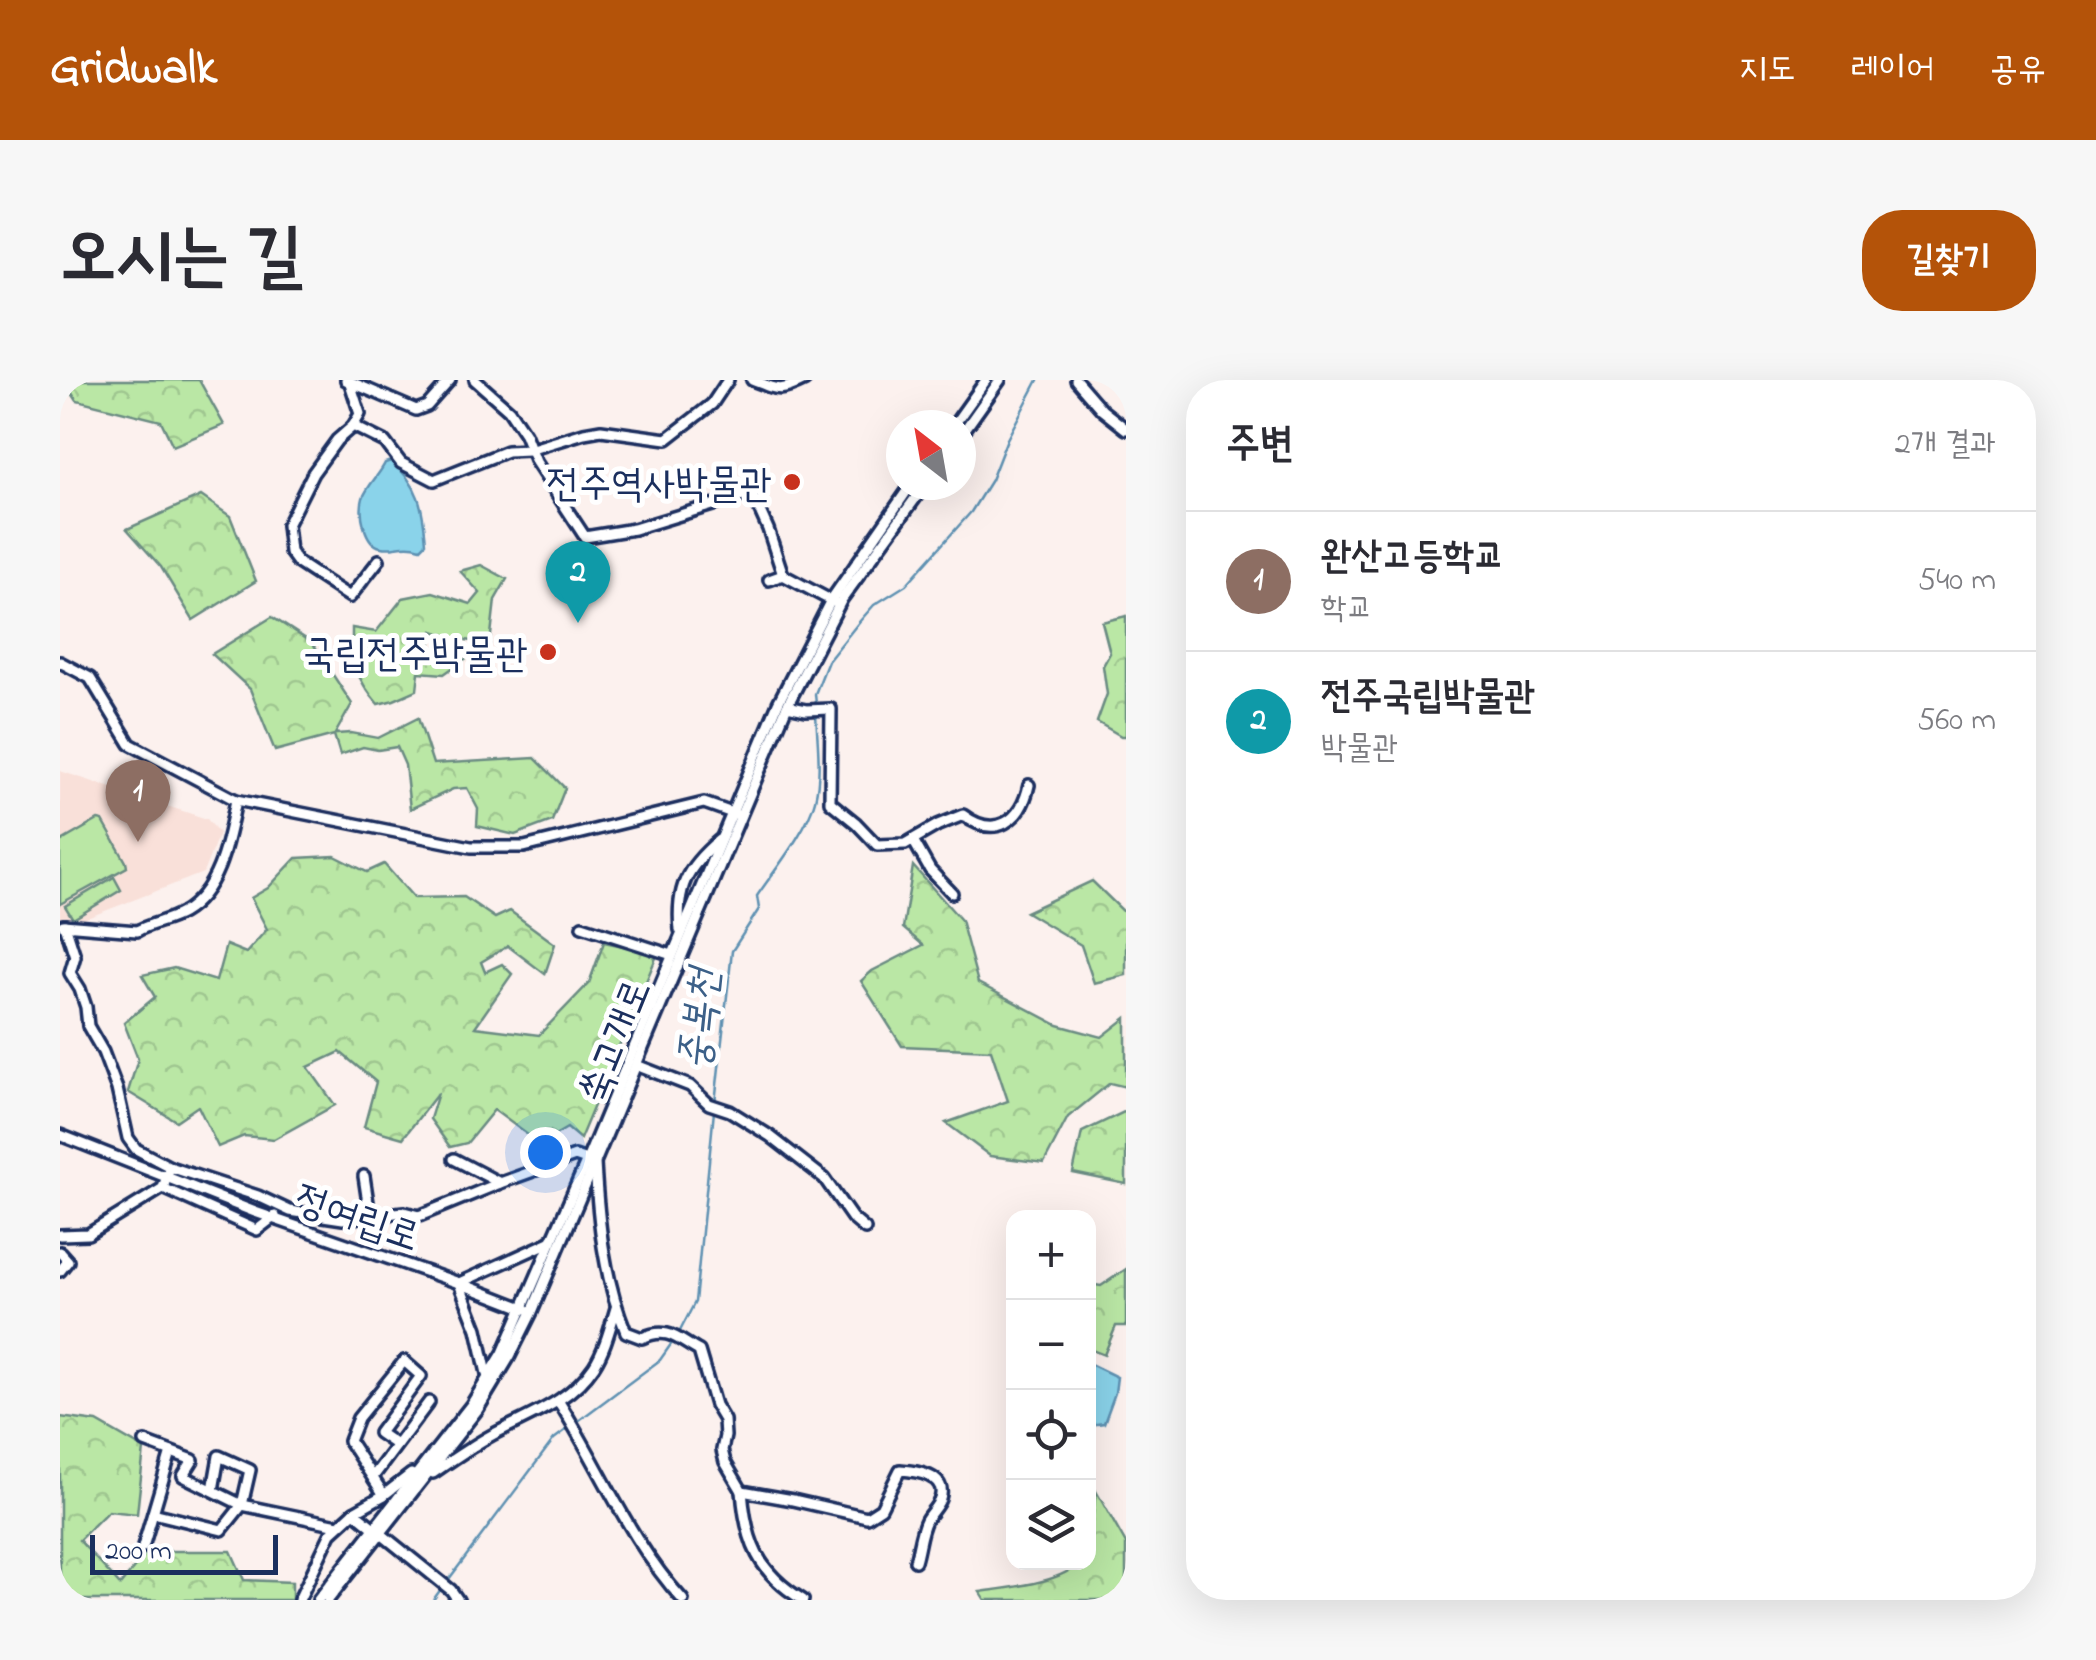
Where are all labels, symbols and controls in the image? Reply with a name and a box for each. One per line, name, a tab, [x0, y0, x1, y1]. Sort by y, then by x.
text: Gridwalk	[50, 35, 217, 105]
text: 지도	[1739, 45, 1795, 96]
text: 레이어	[1850, 45, 1935, 96]
text: 공유	[1990, 45, 2046, 96]
text: 오시는 길	[60, 209, 303, 311]
button: 길찾기	[1862, 210, 2036, 311]
north arrow	[886, 410, 976, 500]
text: 주변	[1226, 415, 1294, 476]
text: 2개 결과	[1895, 422, 1996, 469]
place label: 전주역사박물관	[547, 457, 772, 516]
marker: 전주역사박물관	[781, 471, 803, 493]
text: 완산고등학교	[1321, 530, 1504, 586]
pin: 2	[546, 540, 610, 623]
text: 1	[1253, 558, 1264, 605]
text: 540 m	[1918, 558, 1996, 605]
text: 학교	[1321, 586, 1373, 633]
place label: 국립전주박물관	[303, 627, 528, 686]
marker: 국립전주박물관	[537, 641, 559, 663]
text: 전주국립박물관	[1321, 670, 1535, 726]
text: 2	[1251, 698, 1266, 745]
text: 560 m	[1917, 698, 1996, 745]
text: 박물관	[1321, 726, 1398, 773]
pin: 1	[106, 760, 170, 842]
water label: 중복천	[666, 962, 738, 1073]
street label: 쑥고개로	[566, 971, 669, 1112]
your location	[520, 1127, 571, 1178]
street label: 정여립로	[286, 1171, 427, 1269]
map controls	[1006, 1210, 1096, 1570]
button: +	[1006, 1210, 1096, 1300]
button: −	[1006, 1300, 1096, 1390]
button: locate	[1006, 1390, 1096, 1480]
button: layers	[1006, 1480, 1096, 1570]
scale bar	[90, 1530, 278, 1574]
text: 200 m	[105, 1532, 172, 1573]

